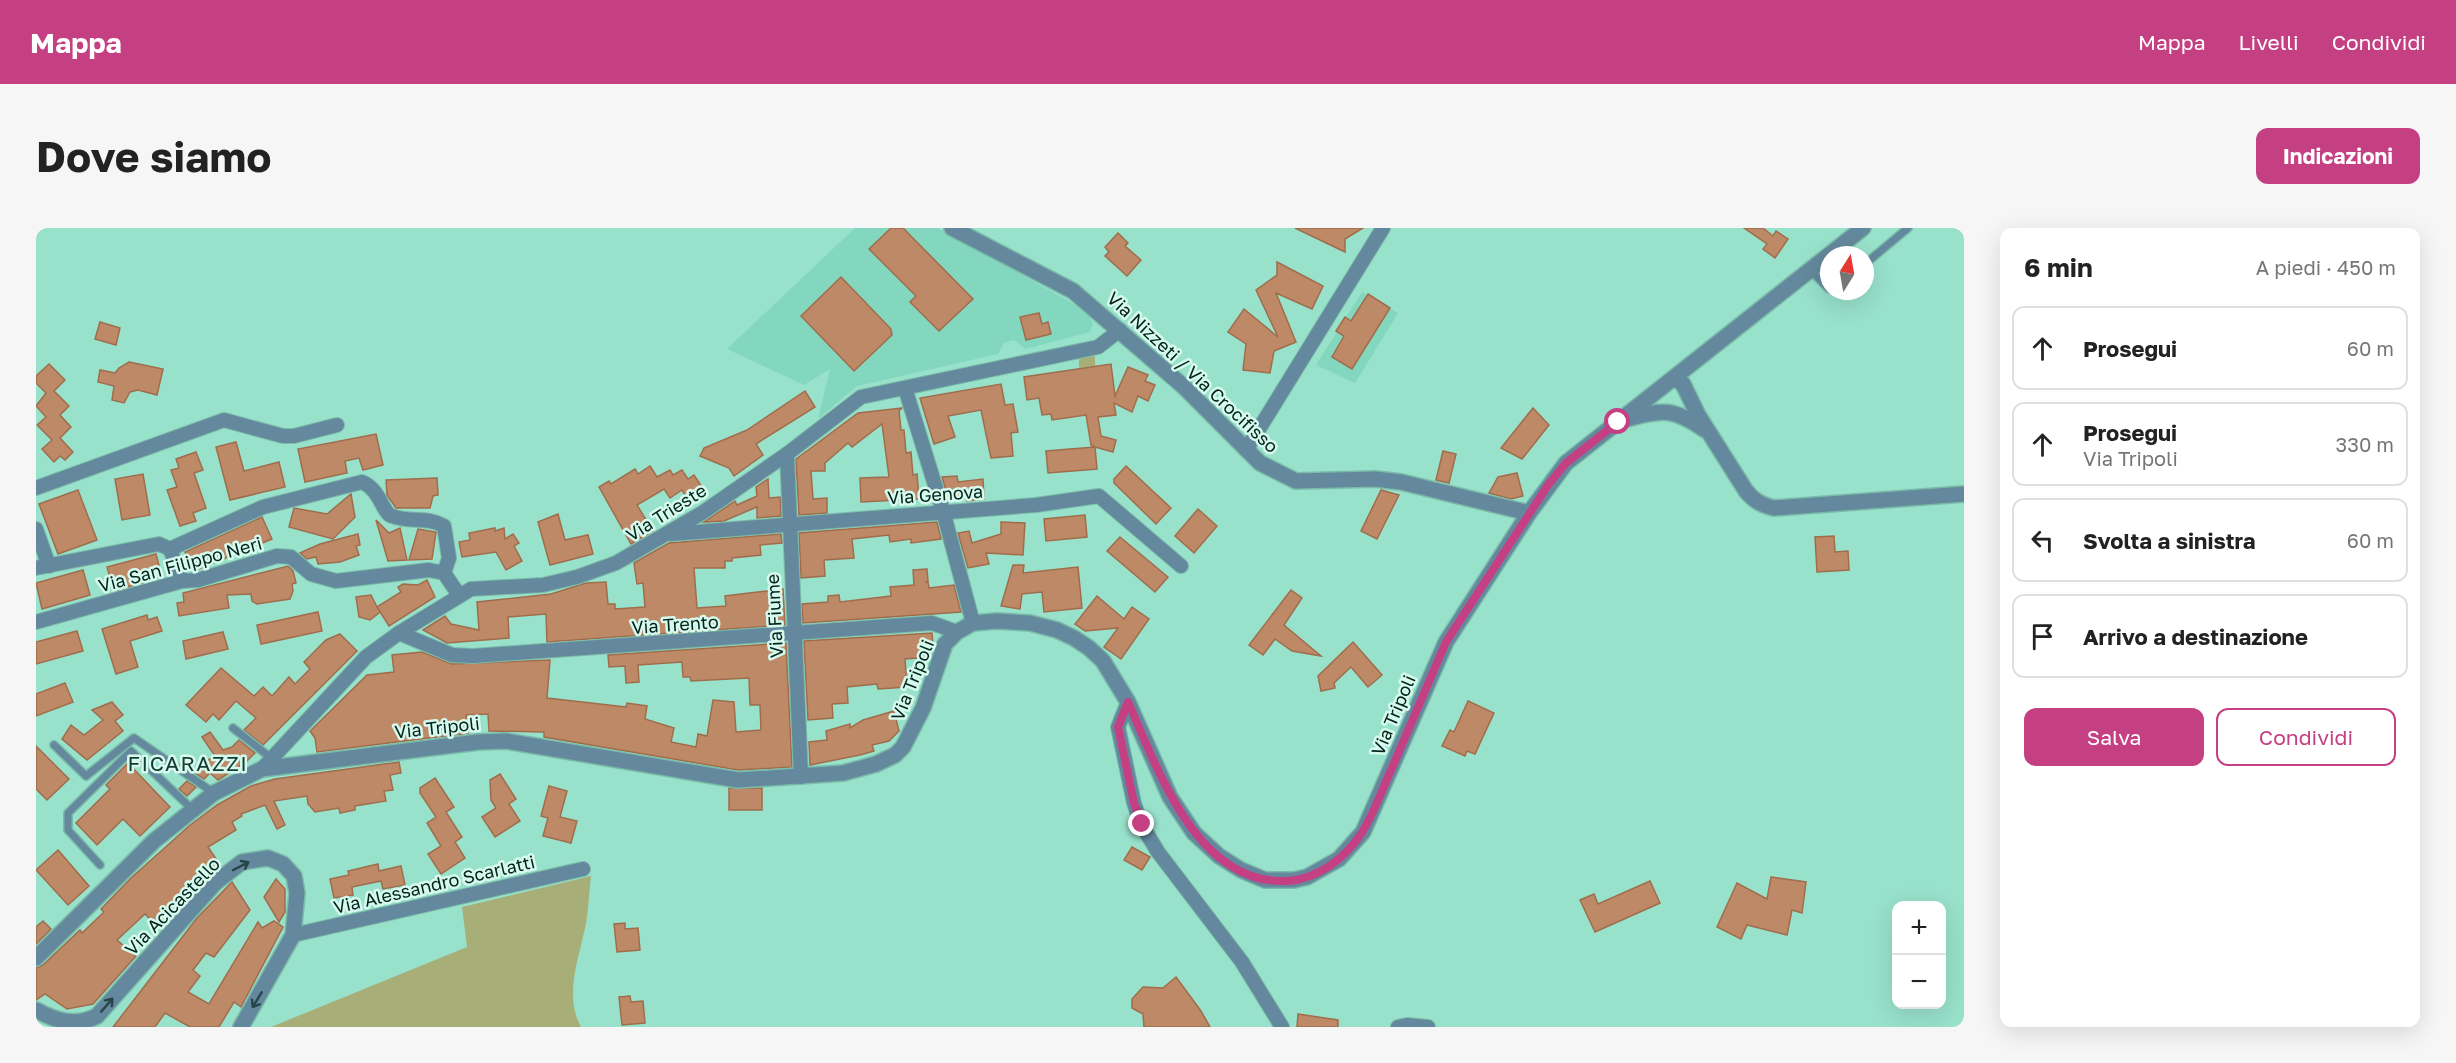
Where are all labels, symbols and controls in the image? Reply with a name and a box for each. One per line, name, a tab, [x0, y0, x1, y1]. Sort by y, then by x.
text: Mappa	[30, 26, 122, 59]
text: Mappa	[2138, 29, 2206, 55]
text: Livelli	[2239, 29, 2299, 55]
text: Condividi	[2332, 29, 2426, 55]
button: Indicazioni	[2256, 128, 2420, 184]
text: Dove siamo	[36, 131, 271, 181]
north arrow	[1820, 246, 1874, 300]
text: 6 min	[2024, 252, 2093, 283]
text: A piedi · 450 m	[2256, 255, 2396, 279]
street label: Via Nizzeti / Via Crocifisso	[1103, 287, 1283, 457]
icon: ahead	[2026, 332, 2059, 365]
text: Prosegui	[2083, 335, 2177, 362]
text: 60 m	[2347, 336, 2394, 360]
route start	[1604, 408, 1630, 434]
text: Prosegui	[2083, 419, 2177, 446]
icon: ahead	[2026, 428, 2059, 461]
text: 330 m	[2336, 432, 2394, 456]
text: Via Tripoli	[2083, 446, 2178, 470]
street label: Via Trieste	[622, 479, 710, 545]
street label: Via Genova	[886, 480, 984, 508]
icon: left	[2026, 524, 2059, 557]
text: Svolta a sinistra	[2083, 527, 2255, 554]
text: 60 m	[2347, 528, 2394, 552]
street label: Via San Filippo Neri	[96, 532, 264, 596]
street label: Via Fiume	[761, 573, 787, 659]
street label: Via Trento	[631, 610, 719, 638]
icon: arrive	[2026, 620, 2059, 653]
text: Arrivo a destinazione	[2083, 623, 2308, 650]
street label: Via Tripoli	[886, 636, 938, 724]
street label: Via Tripoli	[1366, 671, 1420, 759]
button: Salva	[2024, 708, 2204, 766]
button: Condividi	[2216, 708, 2396, 766]
street label: Via Tripoli	[393, 712, 481, 742]
district label: FICARAZZI	[128, 750, 248, 776]
route end	[1128, 810, 1154, 836]
street label: Via Alessandro Scarlatti	[331, 850, 537, 918]
street label: Via Acicastello	[120, 853, 224, 959]
one-way arrow	[232, 859, 250, 871]
map controls	[1892, 901, 1946, 1009]
button: +	[1892, 901, 1946, 955]
button: −	[1892, 955, 1946, 1009]
one-way arrow	[250, 991, 262, 1008]
one-way arrow	[100, 998, 114, 1013]

